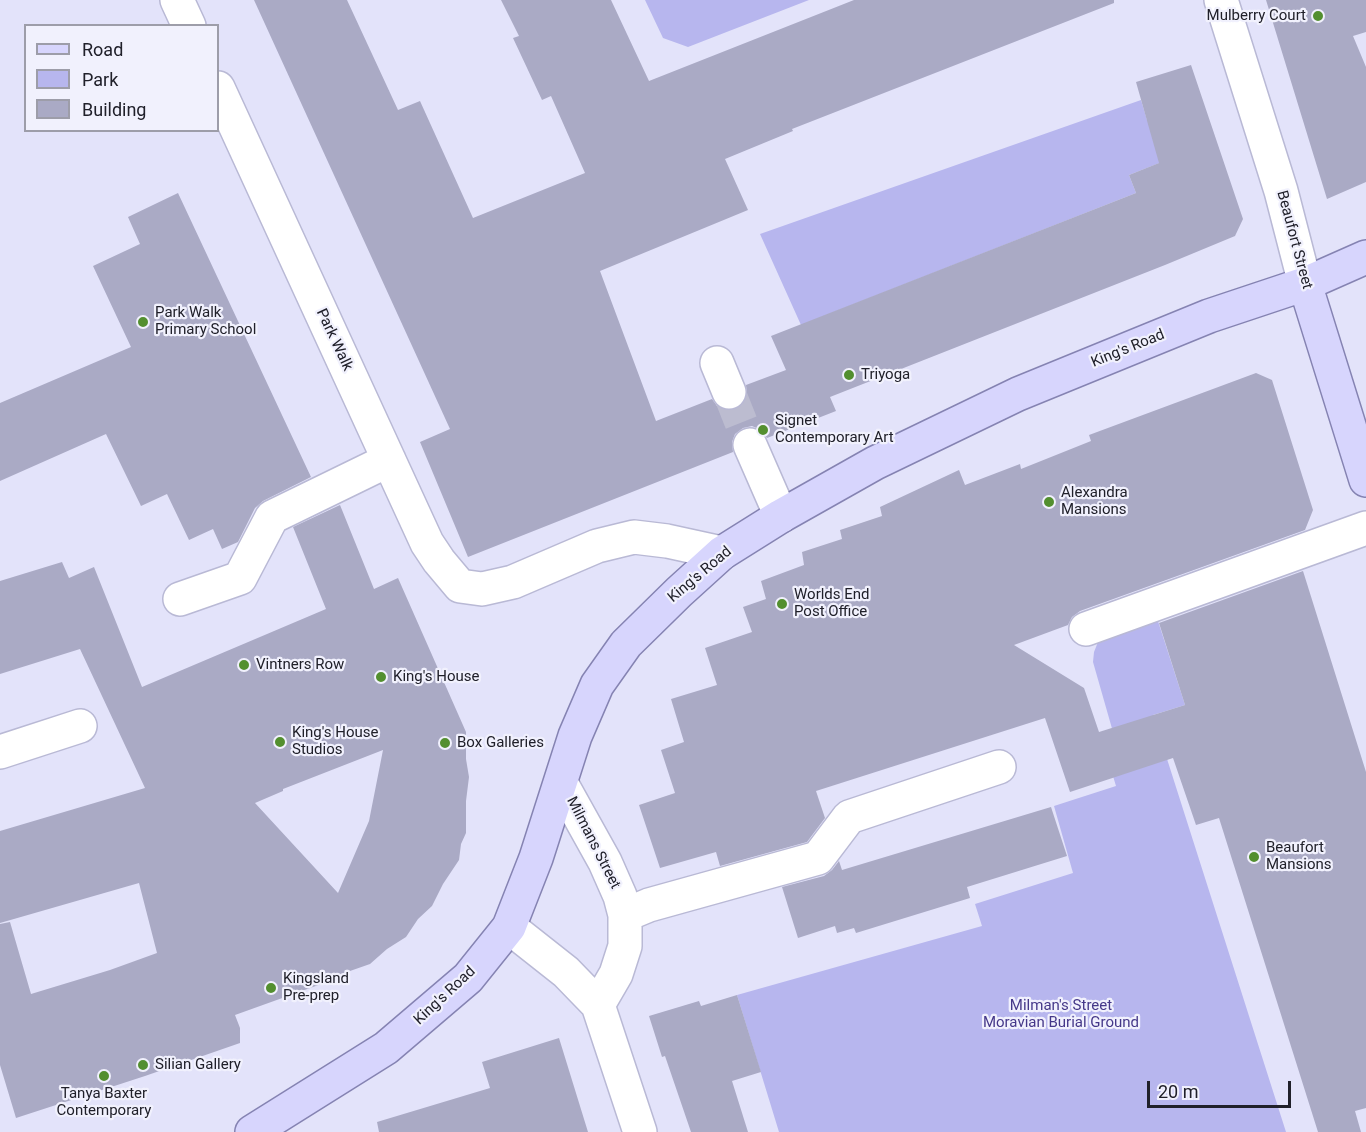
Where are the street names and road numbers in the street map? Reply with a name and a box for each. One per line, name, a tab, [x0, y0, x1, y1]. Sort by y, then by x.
street label: Beaufort Street	[1272, 189, 1316, 291]
street label: Park Walk	[312, 306, 356, 374]
street label: King's Road	[1089, 326, 1167, 372]
street label: King's Road	[664, 543, 736, 607]
street label: Milmans Street	[562, 794, 624, 892]
street label: King's Road	[410, 963, 480, 1029]

